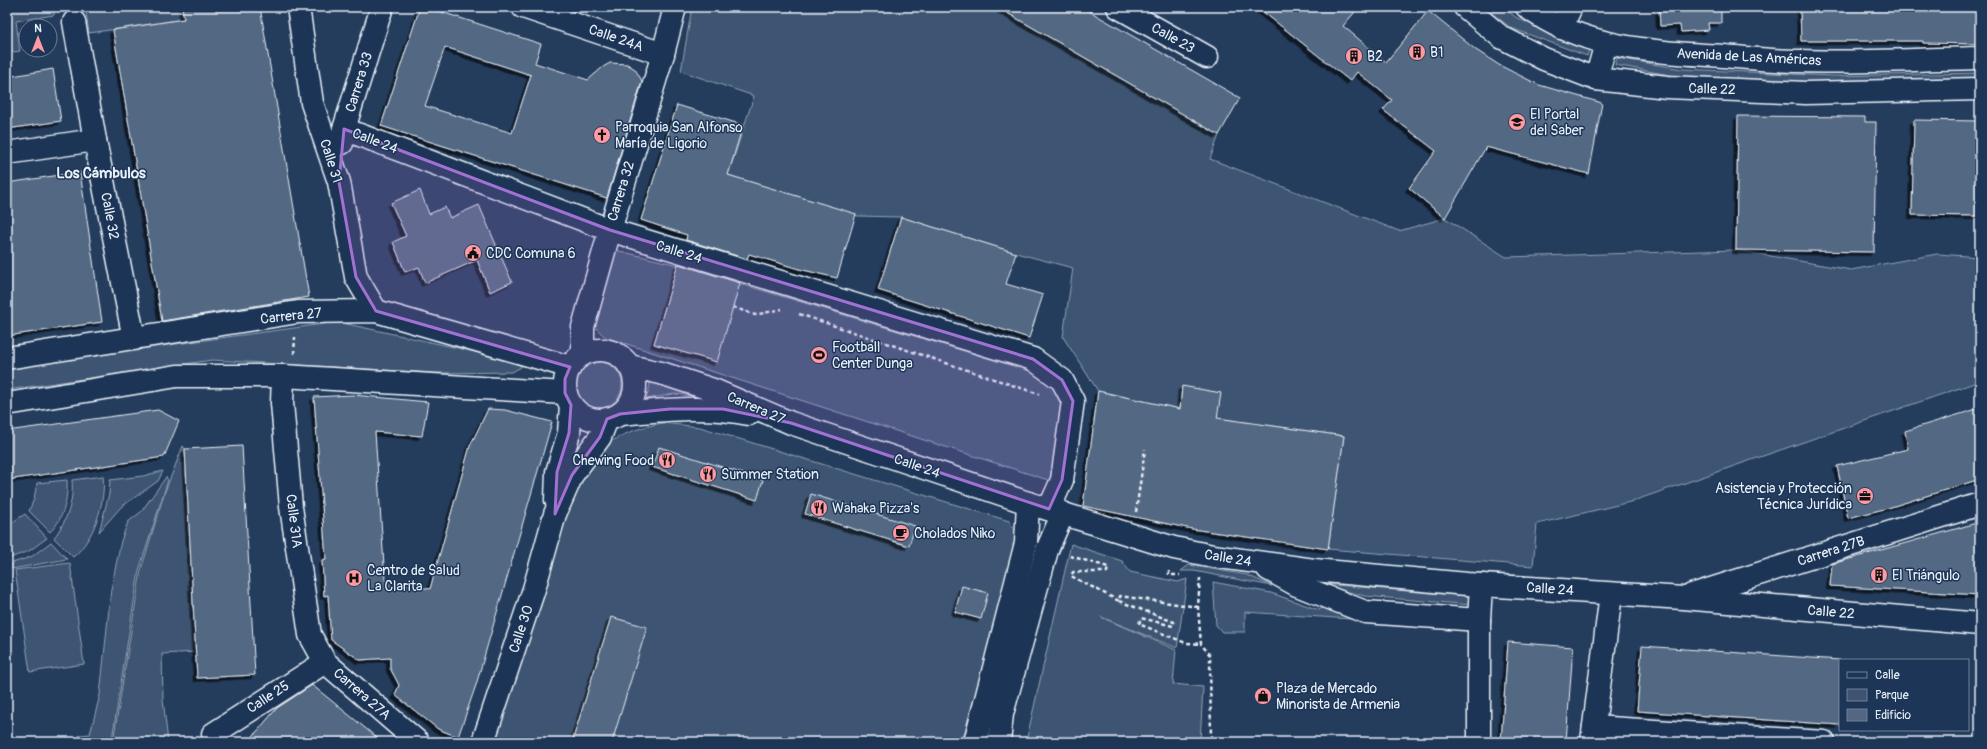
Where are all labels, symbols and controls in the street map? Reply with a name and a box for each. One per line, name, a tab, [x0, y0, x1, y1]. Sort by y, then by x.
north arrow	[18, 18, 58, 58]
street label: Calle 23	[1148, 19, 1198, 57]
street label: Calle 24A	[586, 21, 646, 55]
text: N	[34, 22, 42, 35]
building icon: B1	[1407, 42, 1427, 62]
place label: B1	[1430, 44, 1443, 61]
street label: Avenida de Las Américas	[1676, 45, 1822, 69]
building icon: B2	[1344, 46, 1364, 66]
place label: B2	[1367, 48, 1383, 65]
street label: Carrera 33	[342, 50, 376, 114]
street label: Calle 22	[1688, 80, 1736, 98]
place label: El Portal del Saber	[1530, 106, 1584, 139]
school or university icon: El Portal del Saber	[1507, 112, 1527, 132]
place label: Parroquia San Alfonso María de Ligorio	[615, 119, 743, 152]
street label: Calle 24	[350, 125, 400, 157]
church icon: Parroquia San Alfonso María de Ligorio	[592, 125, 612, 145]
street label: Calle 31	[316, 137, 346, 185]
street label: Carrera 32	[604, 159, 638, 223]
district label: Los Cámbulos	[56, 164, 146, 183]
street label: Calle 32	[97, 191, 123, 241]
street label: Calle 24	[654, 237, 704, 267]
public building icon: CDC Comuna 6	[463, 243, 483, 263]
place label: CDC Comuna 6	[486, 245, 576, 262]
street label: Carrera 27	[260, 304, 323, 328]
place label: Football Center Dunga	[832, 339, 913, 372]
sports icon: Football Center Dunga	[809, 345, 829, 365]
street label: Carrera 27	[724, 388, 788, 428]
restaurant icon: Chewing Food	[657, 450, 677, 470]
street label: Calle 24	[892, 450, 942, 482]
place label: Chewing Food	[572, 452, 654, 469]
restaurant icon: Summer Station	[698, 464, 718, 484]
place label: Summer Station	[721, 466, 819, 483]
place label: Asistencia y Protección Técnica Jurídica	[1715, 480, 1852, 513]
office icon: Asistencia y Protección Técnica Jurídica	[1855, 486, 1875, 506]
street label: Calle 31A	[282, 493, 306, 549]
restaurant icon: Wahaka Pizza's	[809, 498, 829, 518]
place label: Wahaka Pizza's	[832, 500, 920, 517]
cafe icon: Cholados Niko	[891, 523, 911, 543]
place label: Cholados Niko	[914, 525, 996, 542]
street label: Carrera 27B	[1795, 532, 1867, 570]
street label: Calle 24	[1203, 546, 1253, 570]
place label: Centro de Salud La Clarita	[367, 562, 460, 595]
building icon: El Triángulo	[1869, 565, 1889, 585]
place label: El Triángulo	[1892, 567, 1960, 584]
hospital icon: Centro de Salud La Clarita	[344, 568, 364, 588]
street label: Calle 24	[1526, 579, 1574, 599]
street label: Calle 22	[1807, 601, 1856, 623]
street label: Calle 30	[505, 603, 537, 655]
legend	[1839, 659, 1969, 731]
street label: Carrera 27A	[330, 664, 394, 724]
text: Calle	[1875, 668, 1900, 683]
street label: Calle 25	[244, 677, 292, 717]
place label: Plaza de Mercado Minorista de Armenia	[1276, 680, 1400, 713]
shop icon: Plaza de Mercado Minorista de Armenia	[1253, 686, 1273, 706]
text: Parque	[1875, 688, 1909, 703]
text: Edificio	[1875, 708, 1911, 723]

